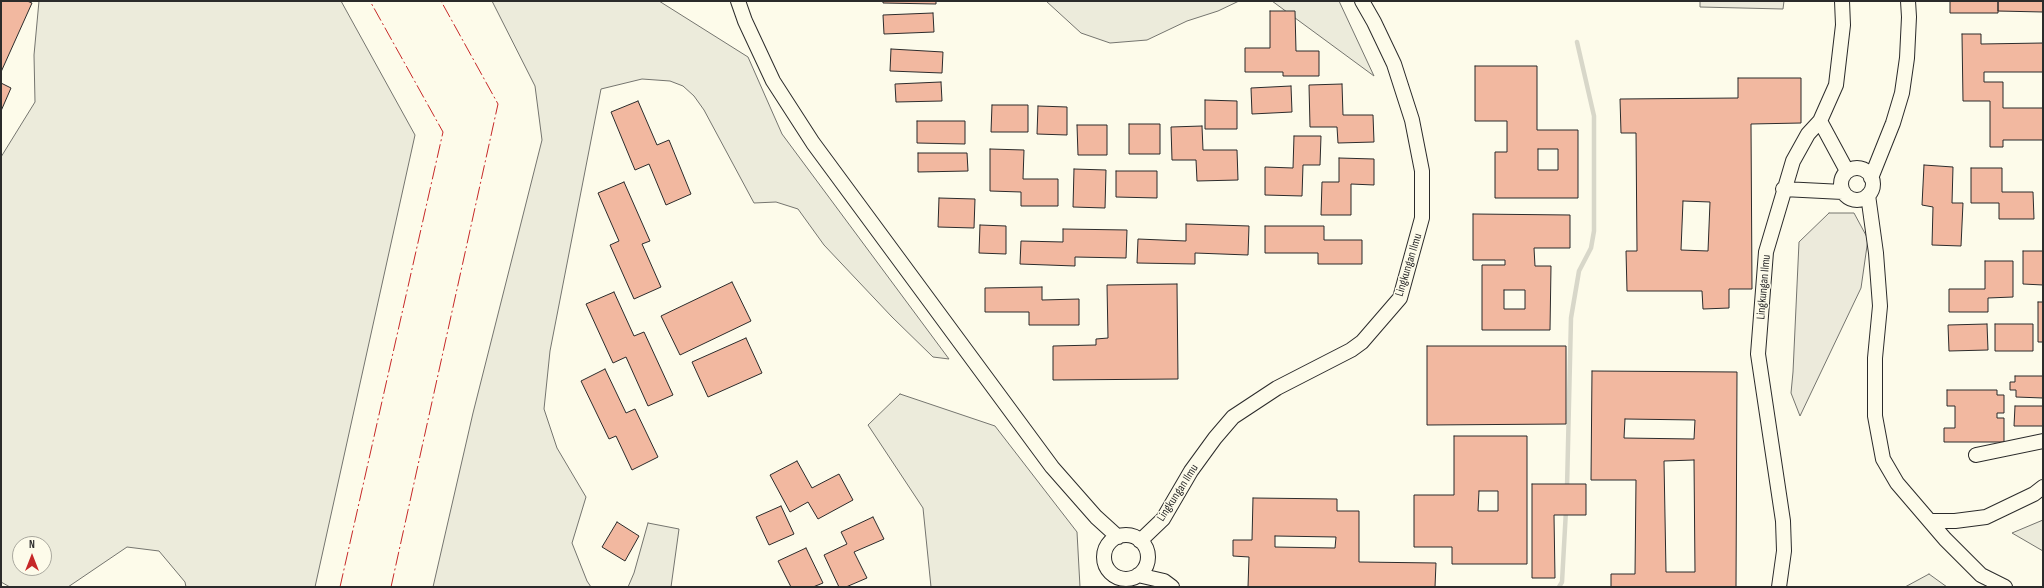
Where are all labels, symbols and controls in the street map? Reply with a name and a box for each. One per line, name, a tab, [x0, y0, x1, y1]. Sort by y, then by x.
street label: Lingkungan Ilmu	[1393, 232, 1425, 298]
street label: Lingkungan Ilmu	[1754, 254, 1774, 320]
street label: Lingkungan Ilmu	[1154, 462, 1202, 524]
north arrow	[12, 536, 52, 576]
text: N	[29, 538, 35, 551]

